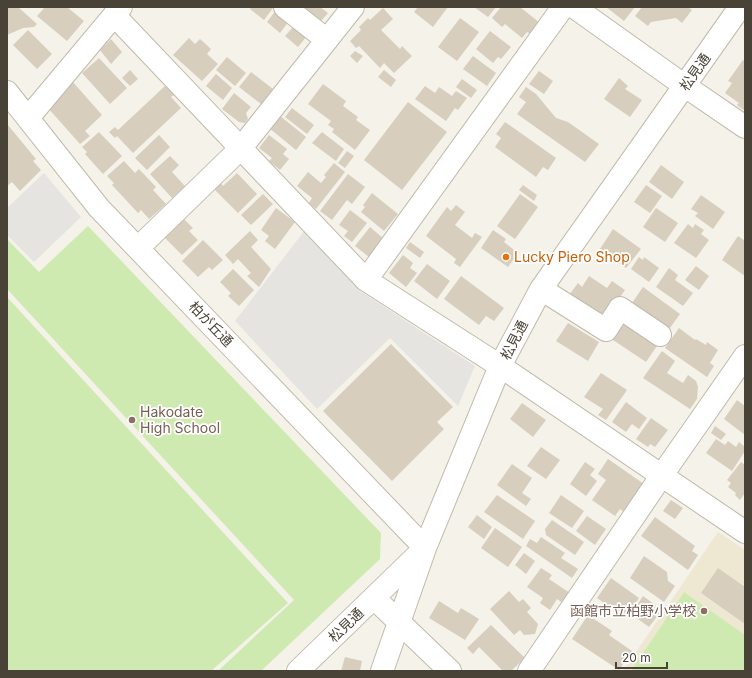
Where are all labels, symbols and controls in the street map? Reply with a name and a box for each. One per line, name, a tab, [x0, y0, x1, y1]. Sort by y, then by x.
street label: 松見通	[676, 50, 714, 94]
place label: Lucky Piero Shop	[514, 248, 630, 265]
marker: Lucky Piero Shop	[501, 252, 511, 262]
street label: 柏が丘通	[186, 298, 237, 350]
street label: 松見通	[496, 317, 531, 362]
place label: Hakodate High School	[140, 403, 220, 436]
marker: Hakodate High School	[127, 415, 137, 425]
place label: 函館市立柏野小学校	[570, 602, 696, 619]
street label: 松見通	[325, 604, 367, 645]
marker: 函館市立柏野小学校	[699, 606, 709, 616]
scale bar	[616, 644, 667, 670]
text: 20 m	[622, 650, 651, 665]

